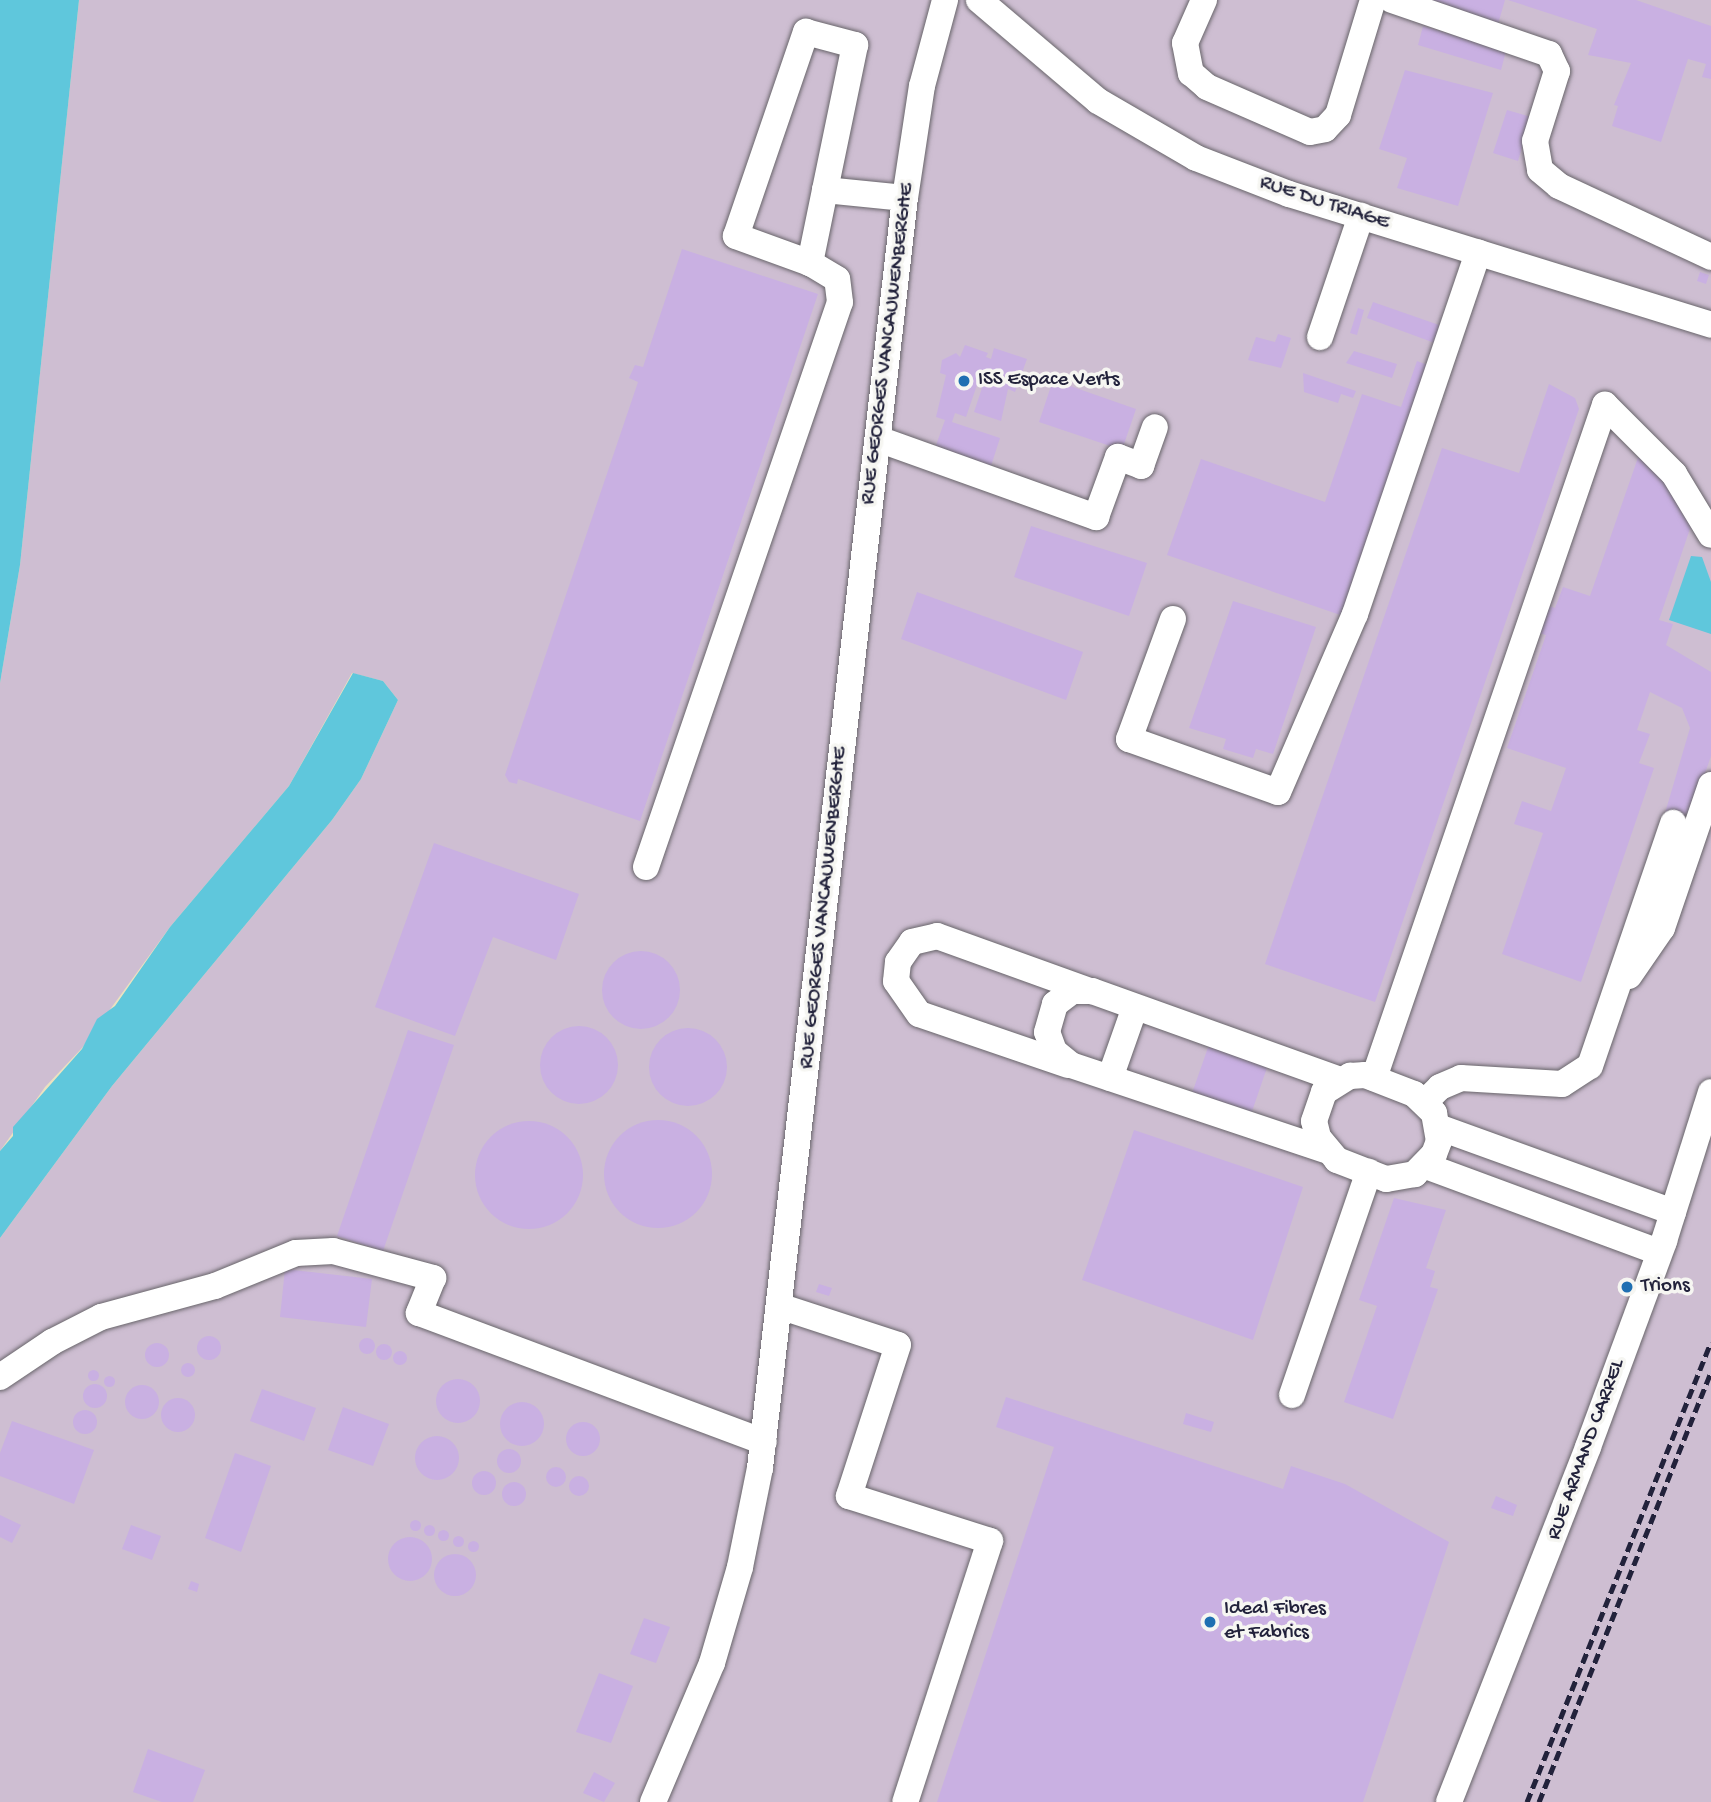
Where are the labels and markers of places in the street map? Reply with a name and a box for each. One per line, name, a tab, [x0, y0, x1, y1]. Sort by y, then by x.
place label: ISS Espace Verts	[978, 368, 1120, 394]
marker: ISS Espace Verts	[956, 373, 972, 389]
place label: Trions	[1641, 1274, 1690, 1300]
marker: Trions	[1619, 1279, 1635, 1295]
place label: Ideal Fibres et Fabrics	[1224, 1597, 1326, 1647]
marker: Ideal Fibres et Fabrics	[1202, 1614, 1218, 1630]

